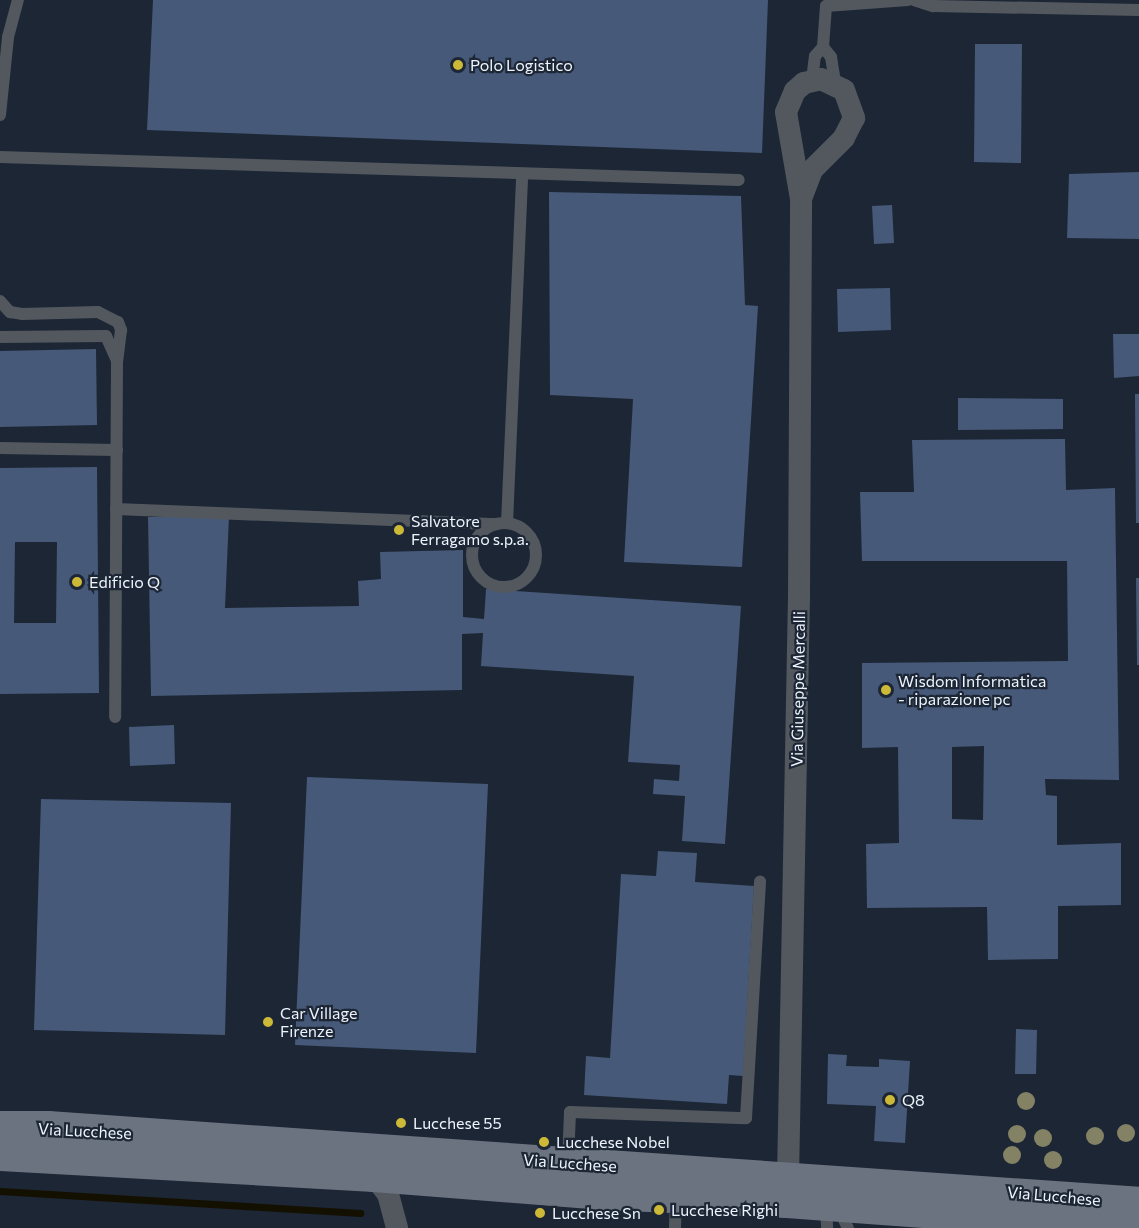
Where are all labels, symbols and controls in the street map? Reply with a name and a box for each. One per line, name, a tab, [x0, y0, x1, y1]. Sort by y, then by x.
place label: Polo Logistico	[470, 55, 573, 75]
marker: Polo Logistico	[451, 58, 465, 72]
place label: Salvatore Ferragamo s.p.a.	[411, 511, 529, 549]
marker: Salvatore Ferragamo s.p.a.	[392, 523, 406, 537]
place label: Edificio Q	[89, 572, 160, 592]
marker: Edificio Q	[70, 575, 84, 589]
street label: Via Giuseppe Mercalli	[787, 611, 809, 767]
place label: Wisdom Informatica - riparazione pc	[898, 671, 1046, 709]
marker: Wisdom Informatica - riparazione pc	[879, 683, 893, 697]
place label: Car Village Firenze	[280, 1003, 357, 1041]
marker: Car Village Firenze	[261, 1015, 275, 1029]
place label: Q8	[902, 1090, 925, 1110]
marker: Q8	[883, 1093, 897, 1107]
place label: Lucchese 55	[413, 1113, 502, 1133]
marker: Lucchese 55	[394, 1116, 408, 1130]
street label: Via Lucchese	[38, 1119, 132, 1143]
place label: Lucchese Nobel	[556, 1132, 670, 1152]
marker: Lucchese Nobel	[537, 1135, 551, 1149]
street label: Via Lucchese	[523, 1150, 617, 1176]
street label: Via Lucchese	[1006, 1182, 1102, 1210]
place label: Lucchese Righi	[671, 1200, 778, 1220]
place label: Lucchese Sn	[552, 1203, 641, 1223]
marker: Lucchese Righi	[652, 1203, 666, 1217]
marker: Lucchese Sn	[533, 1206, 547, 1220]

